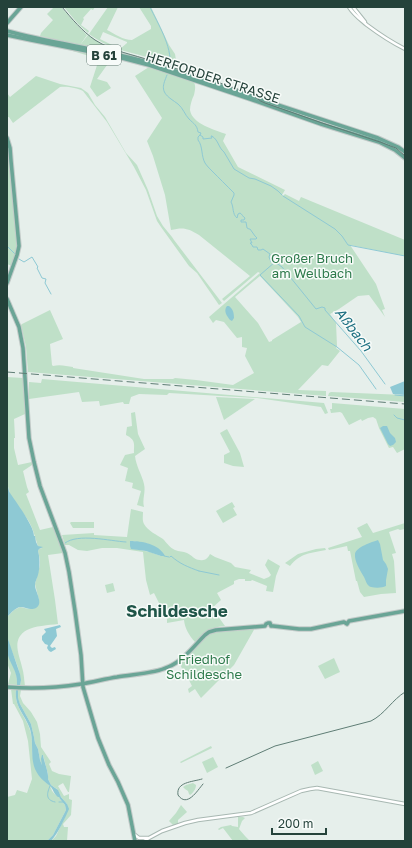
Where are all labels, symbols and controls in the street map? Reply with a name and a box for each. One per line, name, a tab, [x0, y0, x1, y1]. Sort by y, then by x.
road number: B 61	[87, 45, 121, 65]
street label: HERFORDER STRASSE	[144, 48, 282, 106]
park label: Großer Bruch am Wellbach	[271, 250, 353, 281]
water label: Aßbach	[332, 304, 377, 355]
district label: Schildesche	[126, 600, 228, 621]
park label: Friedhof Schildesche	[166, 651, 242, 682]
scale bar	[272, 810, 326, 836]
text: 200 m	[278, 816, 313, 831]

